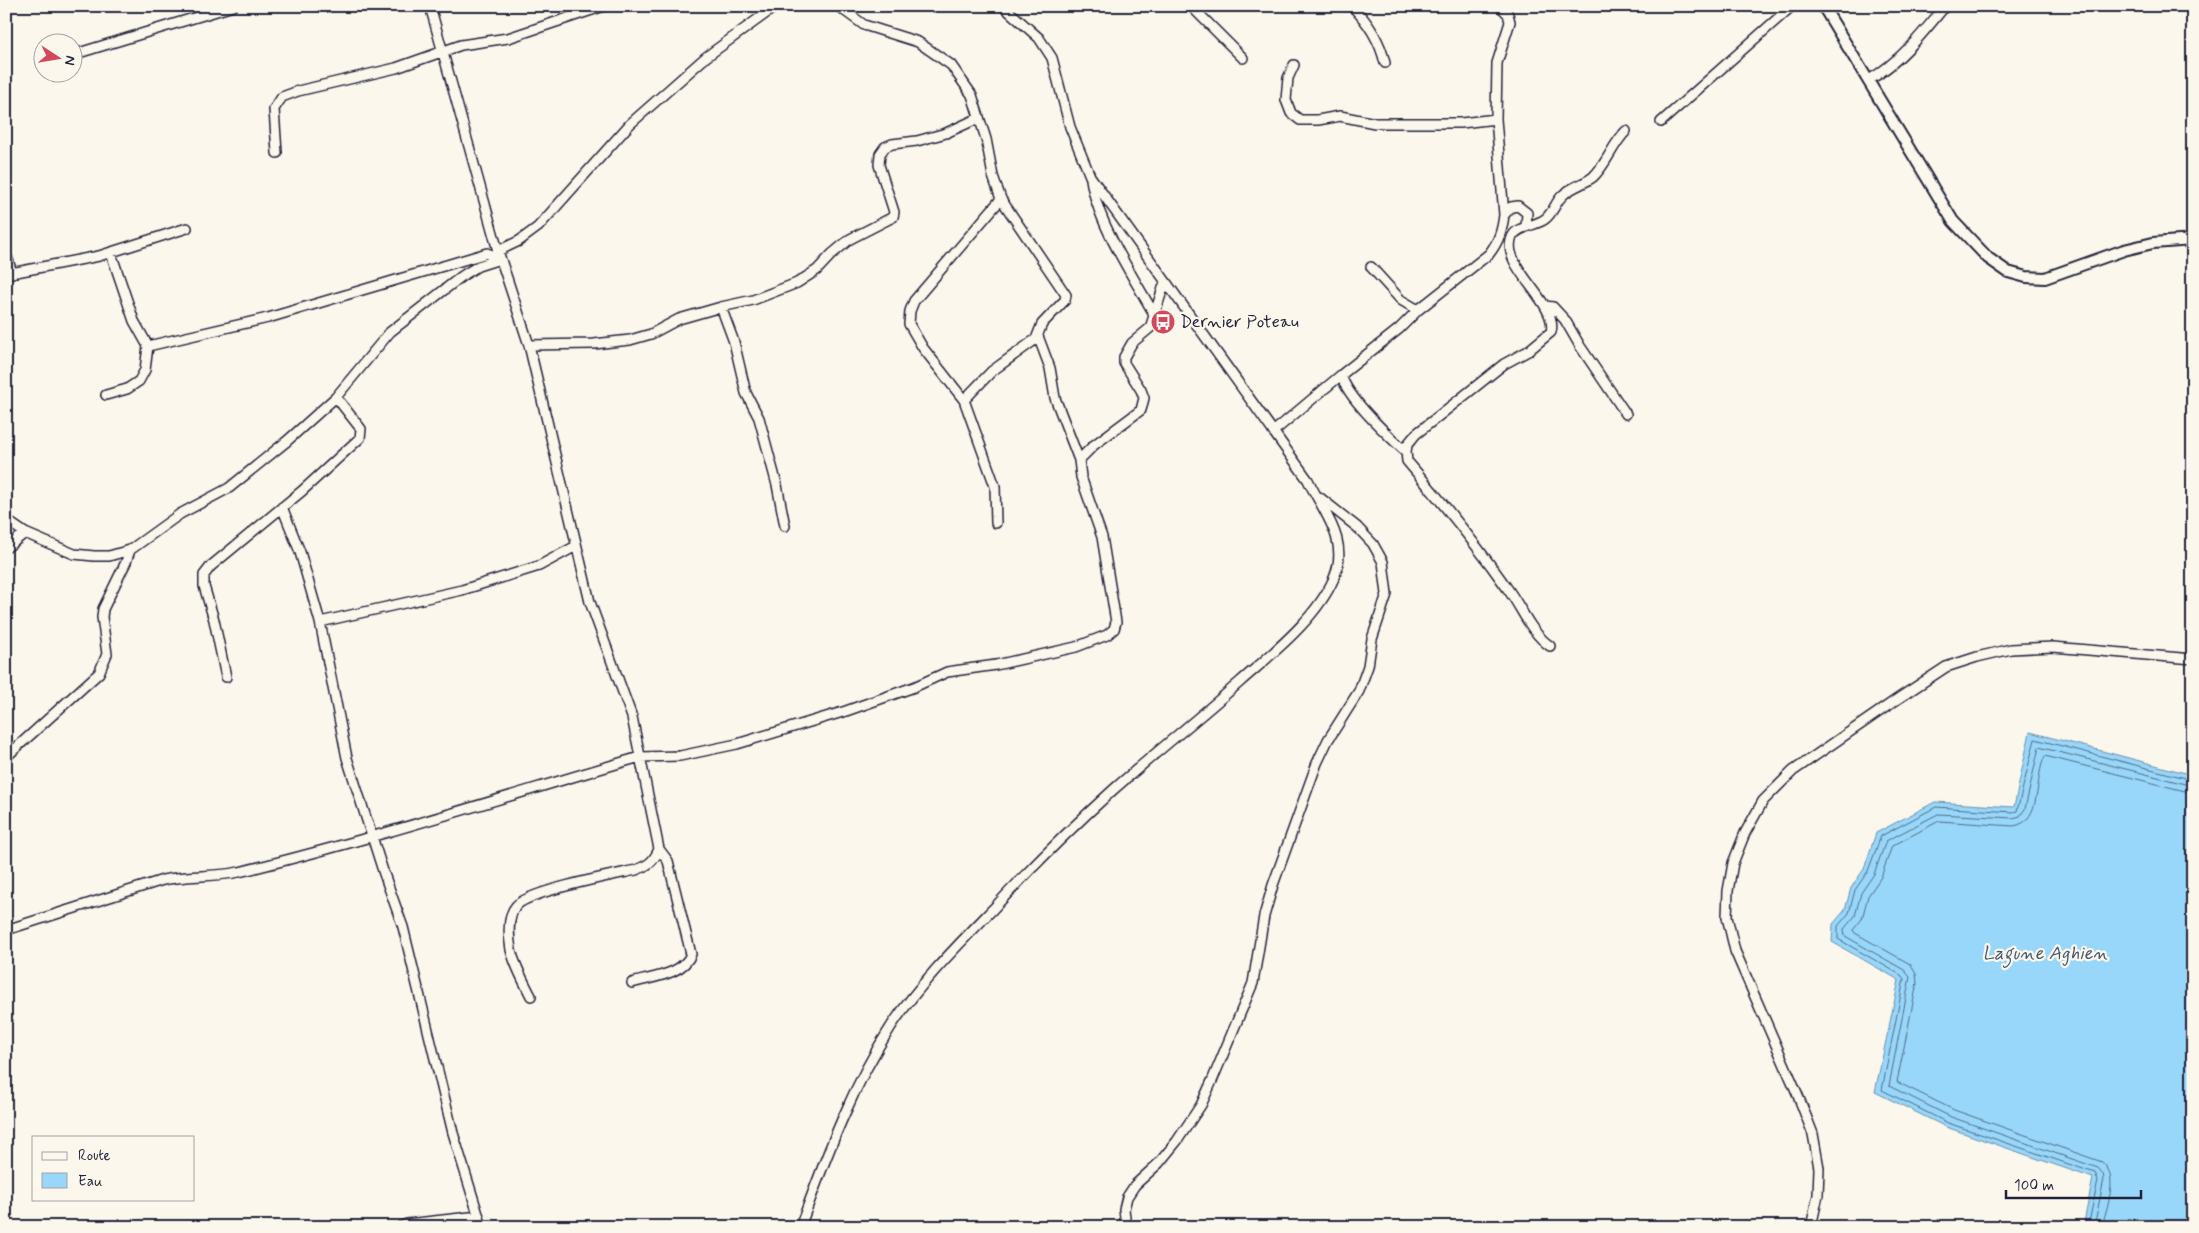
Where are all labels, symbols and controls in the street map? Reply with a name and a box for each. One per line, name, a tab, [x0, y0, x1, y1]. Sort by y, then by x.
north arrow	[32, 32, 82, 82]
text: N	[60, 54, 80, 67]
bus stop icon: Dernier Poteau	[1150, 309, 1176, 335]
place label: Dernier Poteau	[1180, 310, 1299, 334]
water label: Lagune Aghien	[1982, 941, 2108, 968]
legend	[32, 1136, 195, 1200]
text: Route	[78, 1146, 111, 1166]
scale bar	[2006, 1168, 2142, 1200]
text: Eau	[78, 1172, 102, 1192]
text: 100 m	[2014, 1176, 2054, 1196]

